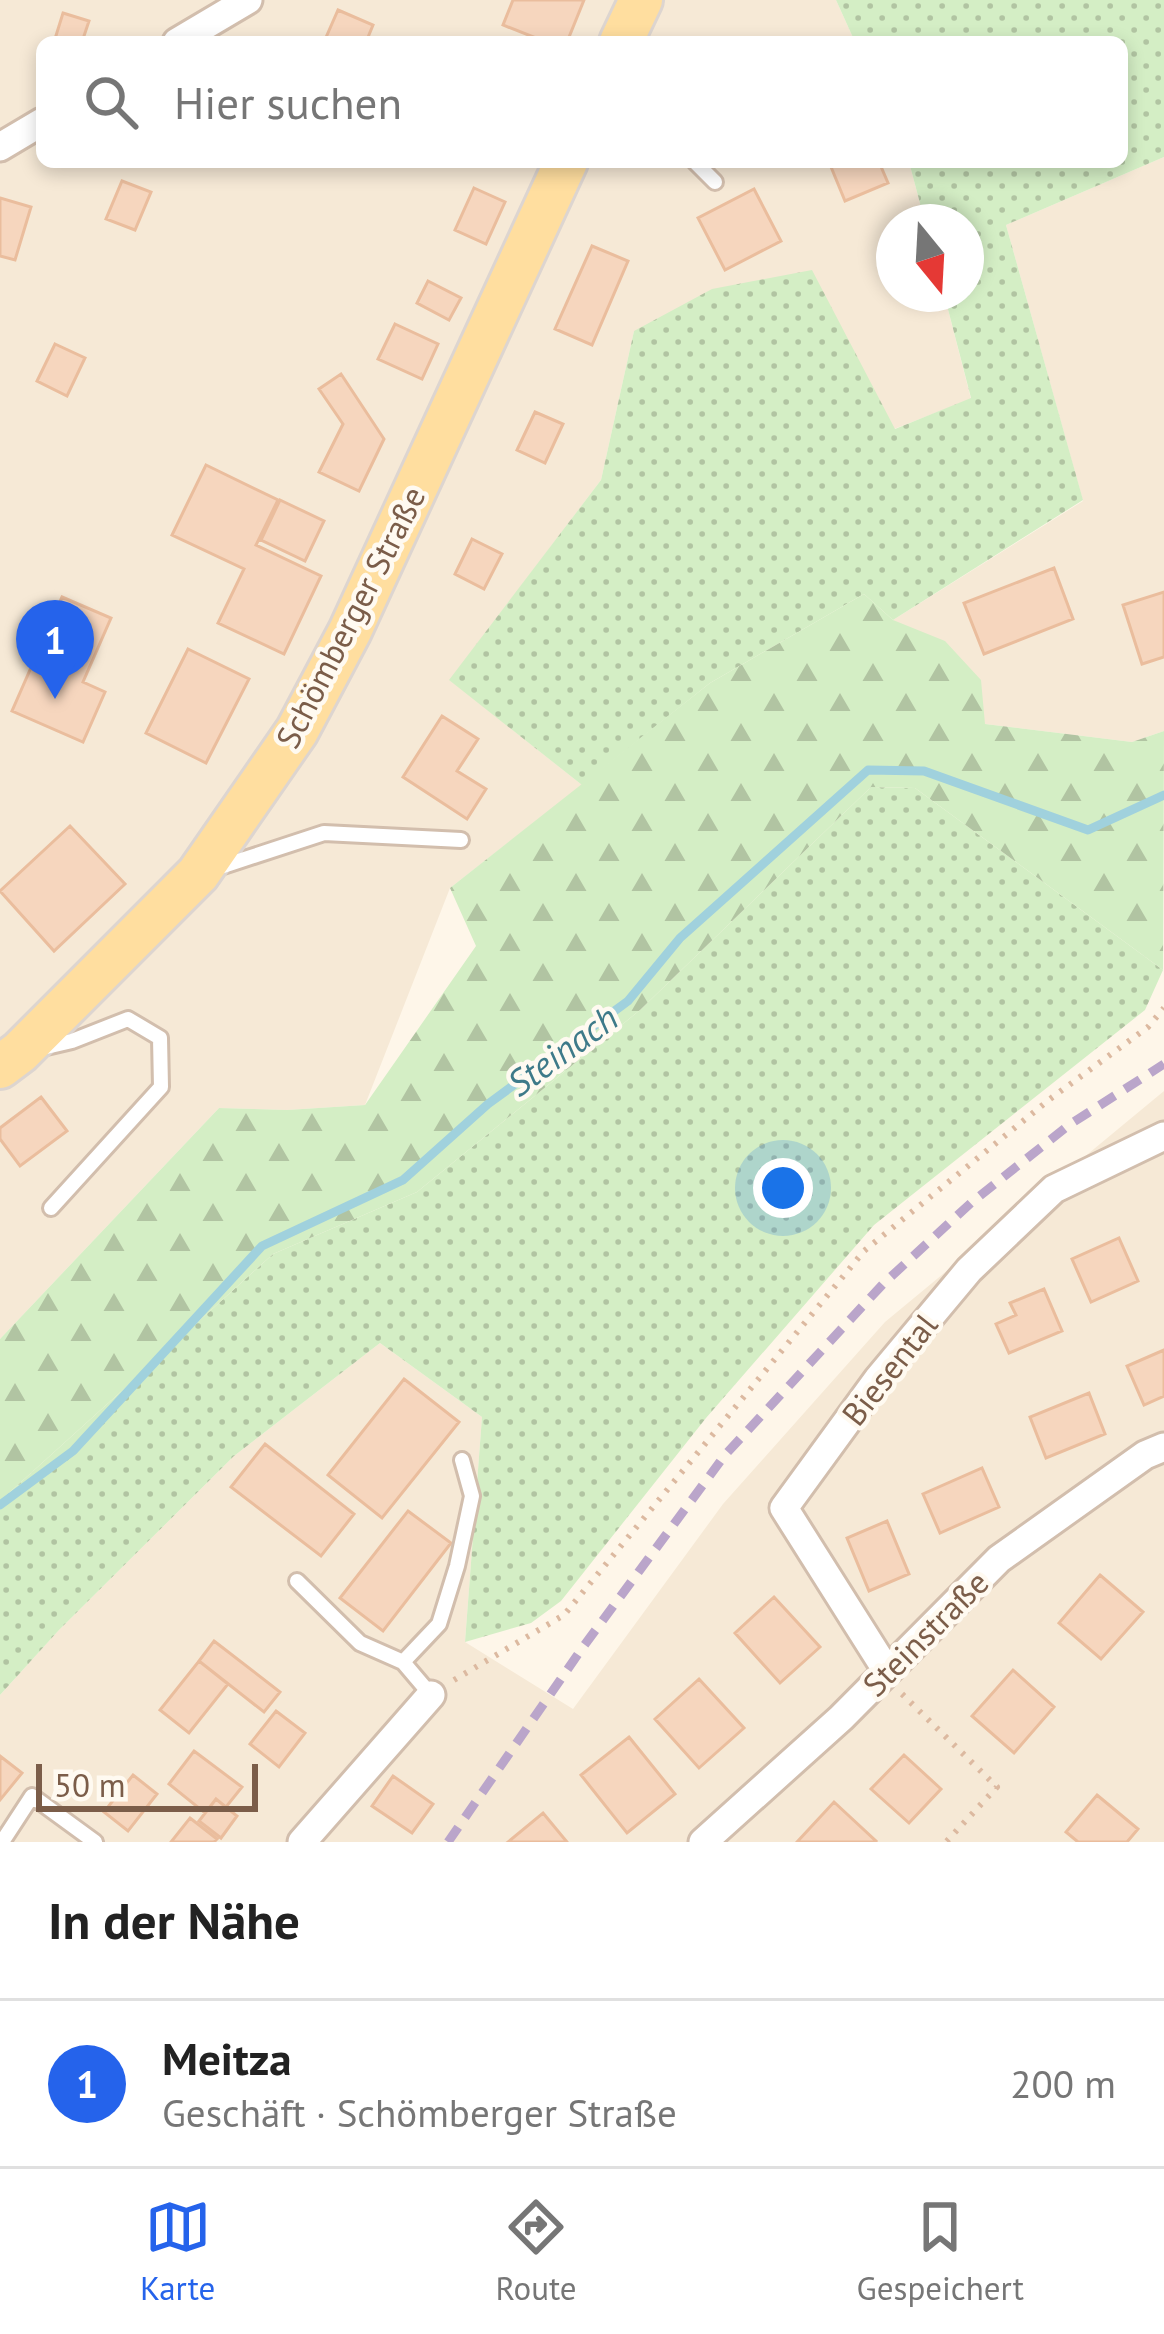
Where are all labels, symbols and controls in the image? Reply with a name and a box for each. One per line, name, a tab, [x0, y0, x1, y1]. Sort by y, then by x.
search box	[36, 36, 1128, 168]
icon: search	[78, 69, 144, 135]
text: Hier suchen	[174, 73, 402, 131]
north arrow	[876, 204, 984, 312]
street label: Schömberger Straße	[266, 479, 434, 755]
pin: 1	[16, 600, 94, 699]
water label: Steinach	[497, 994, 627, 1106]
your location	[753, 1158, 813, 1218]
street label: Biesental	[832, 1304, 946, 1434]
street label: Steinstraße	[853, 1561, 997, 1705]
scale bar	[36, 1758, 258, 1811]
text: 50 m	[54, 1763, 126, 1806]
text: In der Nähe	[48, 1887, 300, 1953]
text: Meitza	[162, 2029, 292, 2087]
text: 1	[76, 2058, 98, 2109]
text: 200 m	[1010, 2058, 1116, 2109]
text: Geschäft · Schömberger Straße	[162, 2087, 677, 2138]
tab: Karte	[140, 2194, 215, 2309]
tab: Route	[495, 2194, 577, 2309]
tab: Gespeichert	[857, 2194, 1024, 2309]

